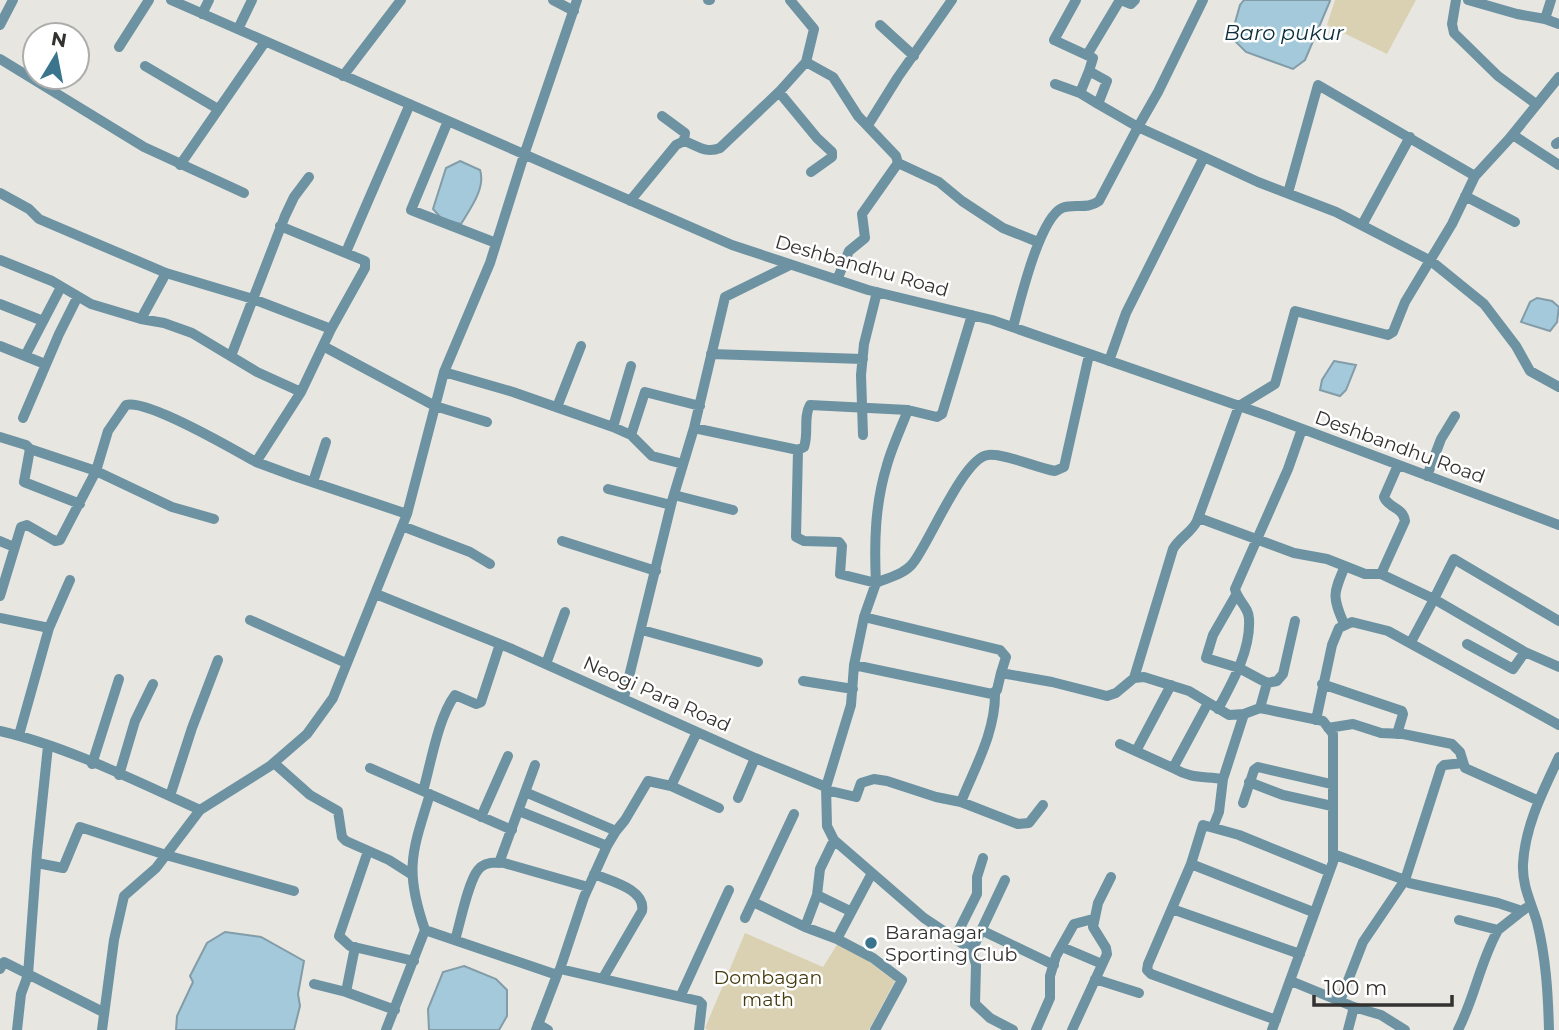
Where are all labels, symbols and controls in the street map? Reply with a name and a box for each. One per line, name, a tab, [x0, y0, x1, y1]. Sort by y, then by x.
water label: Baro pukur	[1224, 20, 1345, 45]
north arrow	[21, 21, 91, 91]
text: N	[49, 27, 68, 52]
street label: Deshbandhu Road	[773, 230, 951, 302]
street label: Deshbandhu Road	[1312, 406, 1488, 488]
street label: Neogi Para Road	[580, 651, 734, 737]
place label: Baranagar Sporting Club	[885, 921, 1017, 966]
marker: Baranagar Sporting Club	[863, 935, 879, 951]
scale bar	[1314, 964, 1452, 1008]
park label: Dombagan math	[714, 966, 822, 1011]
text: 100 m	[1324, 975, 1387, 1000]

